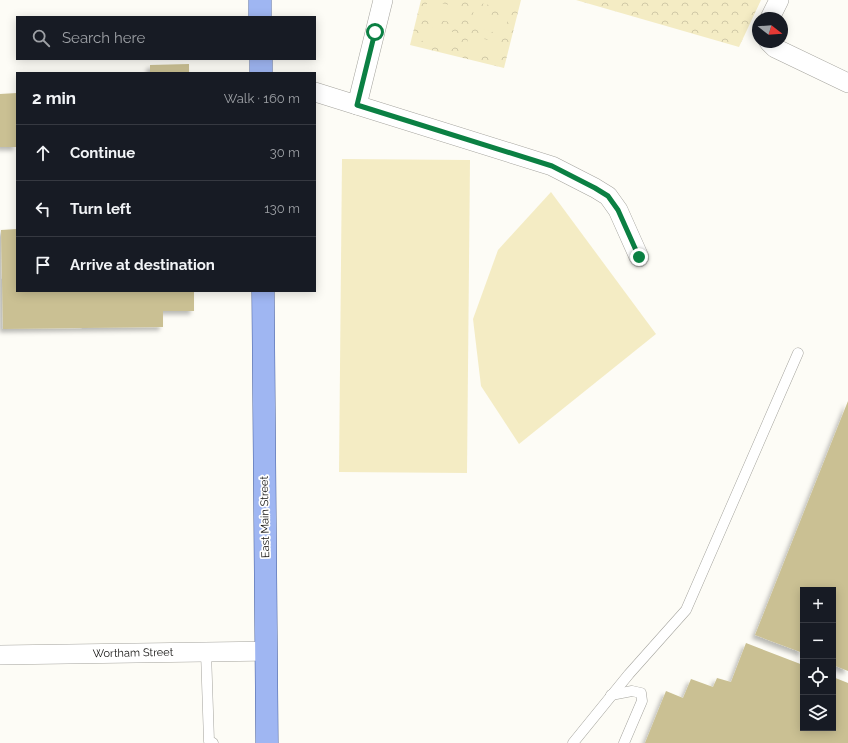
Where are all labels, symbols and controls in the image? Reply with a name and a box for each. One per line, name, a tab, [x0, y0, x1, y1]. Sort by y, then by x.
north arrow	[752, 12, 788, 48]
search box	[16, 16, 316, 60]
route start	[366, 23, 384, 41]
icon: search	[30, 27, 52, 49]
text: Search here	[62, 29, 145, 47]
text: 2 min	[32, 88, 76, 108]
text: Walk · 160 m	[224, 91, 300, 106]
icon: ahead	[32, 142, 54, 164]
text: Continue	[70, 144, 135, 162]
text: 30 m	[270, 145, 300, 160]
icon: left	[32, 198, 54, 220]
text: Turn left	[70, 200, 131, 218]
text: 130 m	[264, 201, 300, 216]
route end	[630, 248, 648, 266]
icon: arrive	[32, 254, 54, 276]
text: Arrive at destination	[70, 256, 215, 274]
street label: East Main Street	[258, 476, 272, 558]
map controls	[800, 587, 836, 731]
button: +	[800, 587, 836, 623]
button: −	[800, 623, 836, 659]
street label: Wortham Street	[93, 646, 174, 660]
button: locate	[800, 659, 836, 695]
button: layers	[800, 695, 836, 731]

